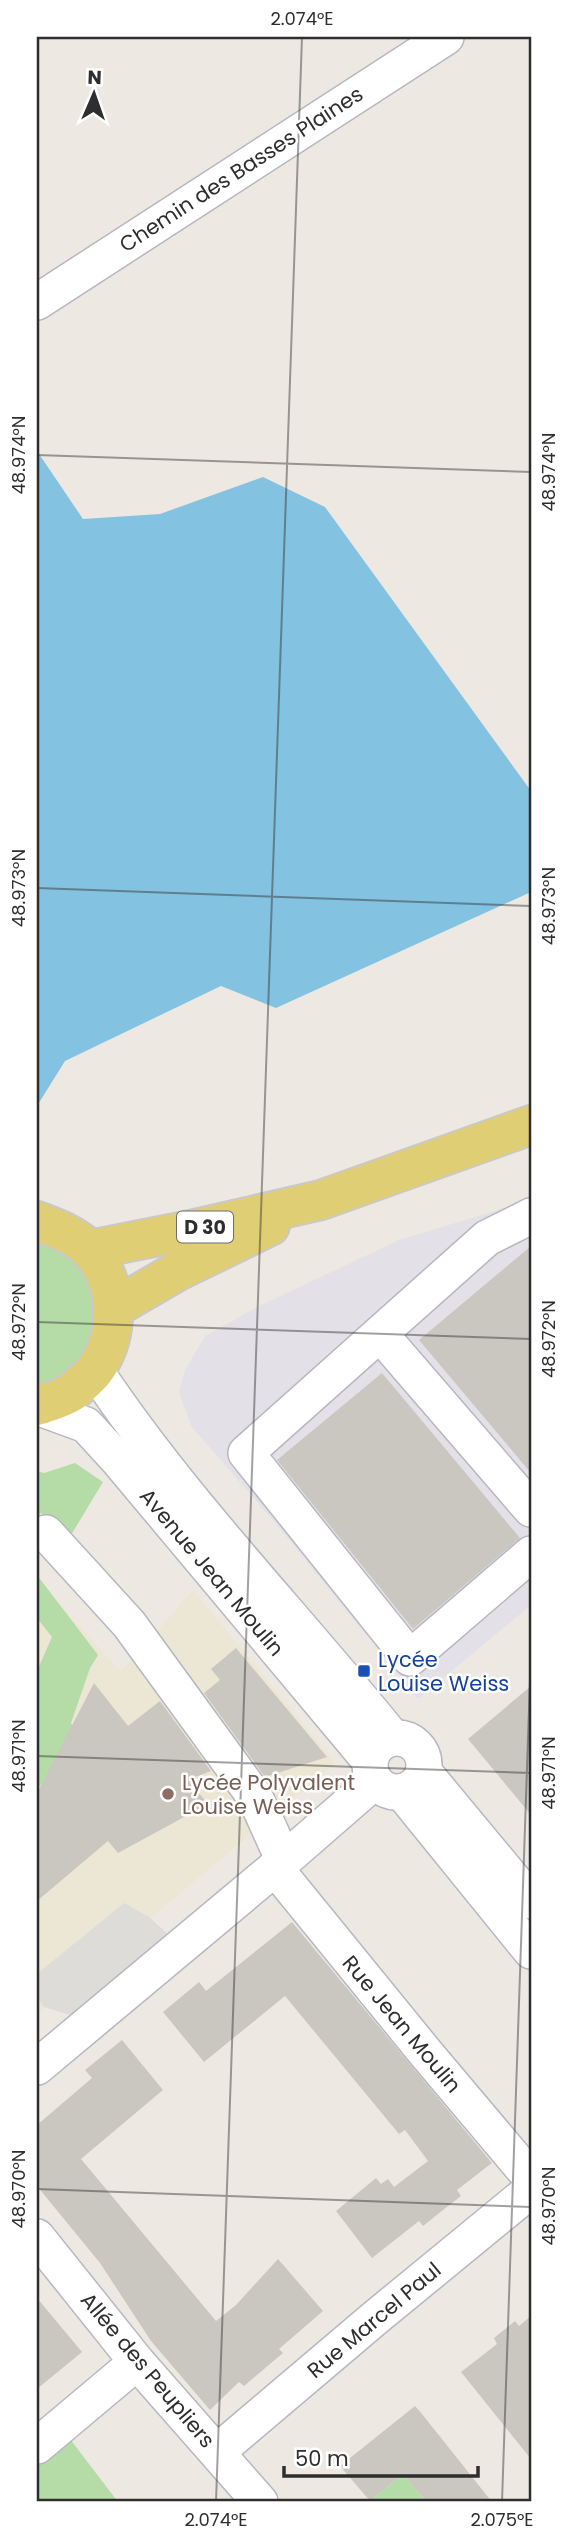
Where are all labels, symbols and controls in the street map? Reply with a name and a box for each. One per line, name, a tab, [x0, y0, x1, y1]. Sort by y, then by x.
text: 2.074°E	[270, 6, 334, 31]
north arrow	[60, 60, 130, 130]
text: N	[87, 64, 102, 91]
street label: Chemin des Basses Plaines	[114, 79, 368, 259]
text: 48.974°N	[6, 416, 31, 494]
text: 48.974°N	[536, 433, 561, 511]
text: 48.973°N	[6, 849, 31, 927]
text: 48.973°N	[536, 867, 561, 945]
road number: D 30	[177, 1212, 233, 1242]
text: 48.972°N	[6, 1283, 31, 1361]
text: 48.972°N	[536, 1300, 561, 1378]
street label: Avenue Jean Moulin	[133, 1482, 291, 1662]
place label: Lycée Louise Weiss	[378, 1645, 509, 1698]
marker: Lycée Louise Weiss	[356, 1663, 372, 1679]
text: 48.971°N	[6, 1719, 31, 1793]
text: 48.971°N	[536, 1736, 561, 1810]
place label: Lycée Polyvalent Louise Weiss	[182, 1768, 355, 1821]
marker: Lycée Polyvalent Louise Weiss	[160, 1786, 176, 1802]
street label: Rue Jean Moulin	[336, 1949, 468, 2099]
text: 48.970°N	[6, 2150, 31, 2228]
text: 48.970°N	[536, 2167, 561, 2245]
street label: Rue Marcel Paul	[301, 2255, 447, 2385]
street label: Allée des Peupliers	[74, 2286, 222, 2454]
scale bar	[284, 2434, 479, 2478]
text: 50 m	[295, 2444, 349, 2473]
text: 2.074°E	[184, 2507, 248, 2532]
text: 2.075°E	[470, 2507, 534, 2532]

